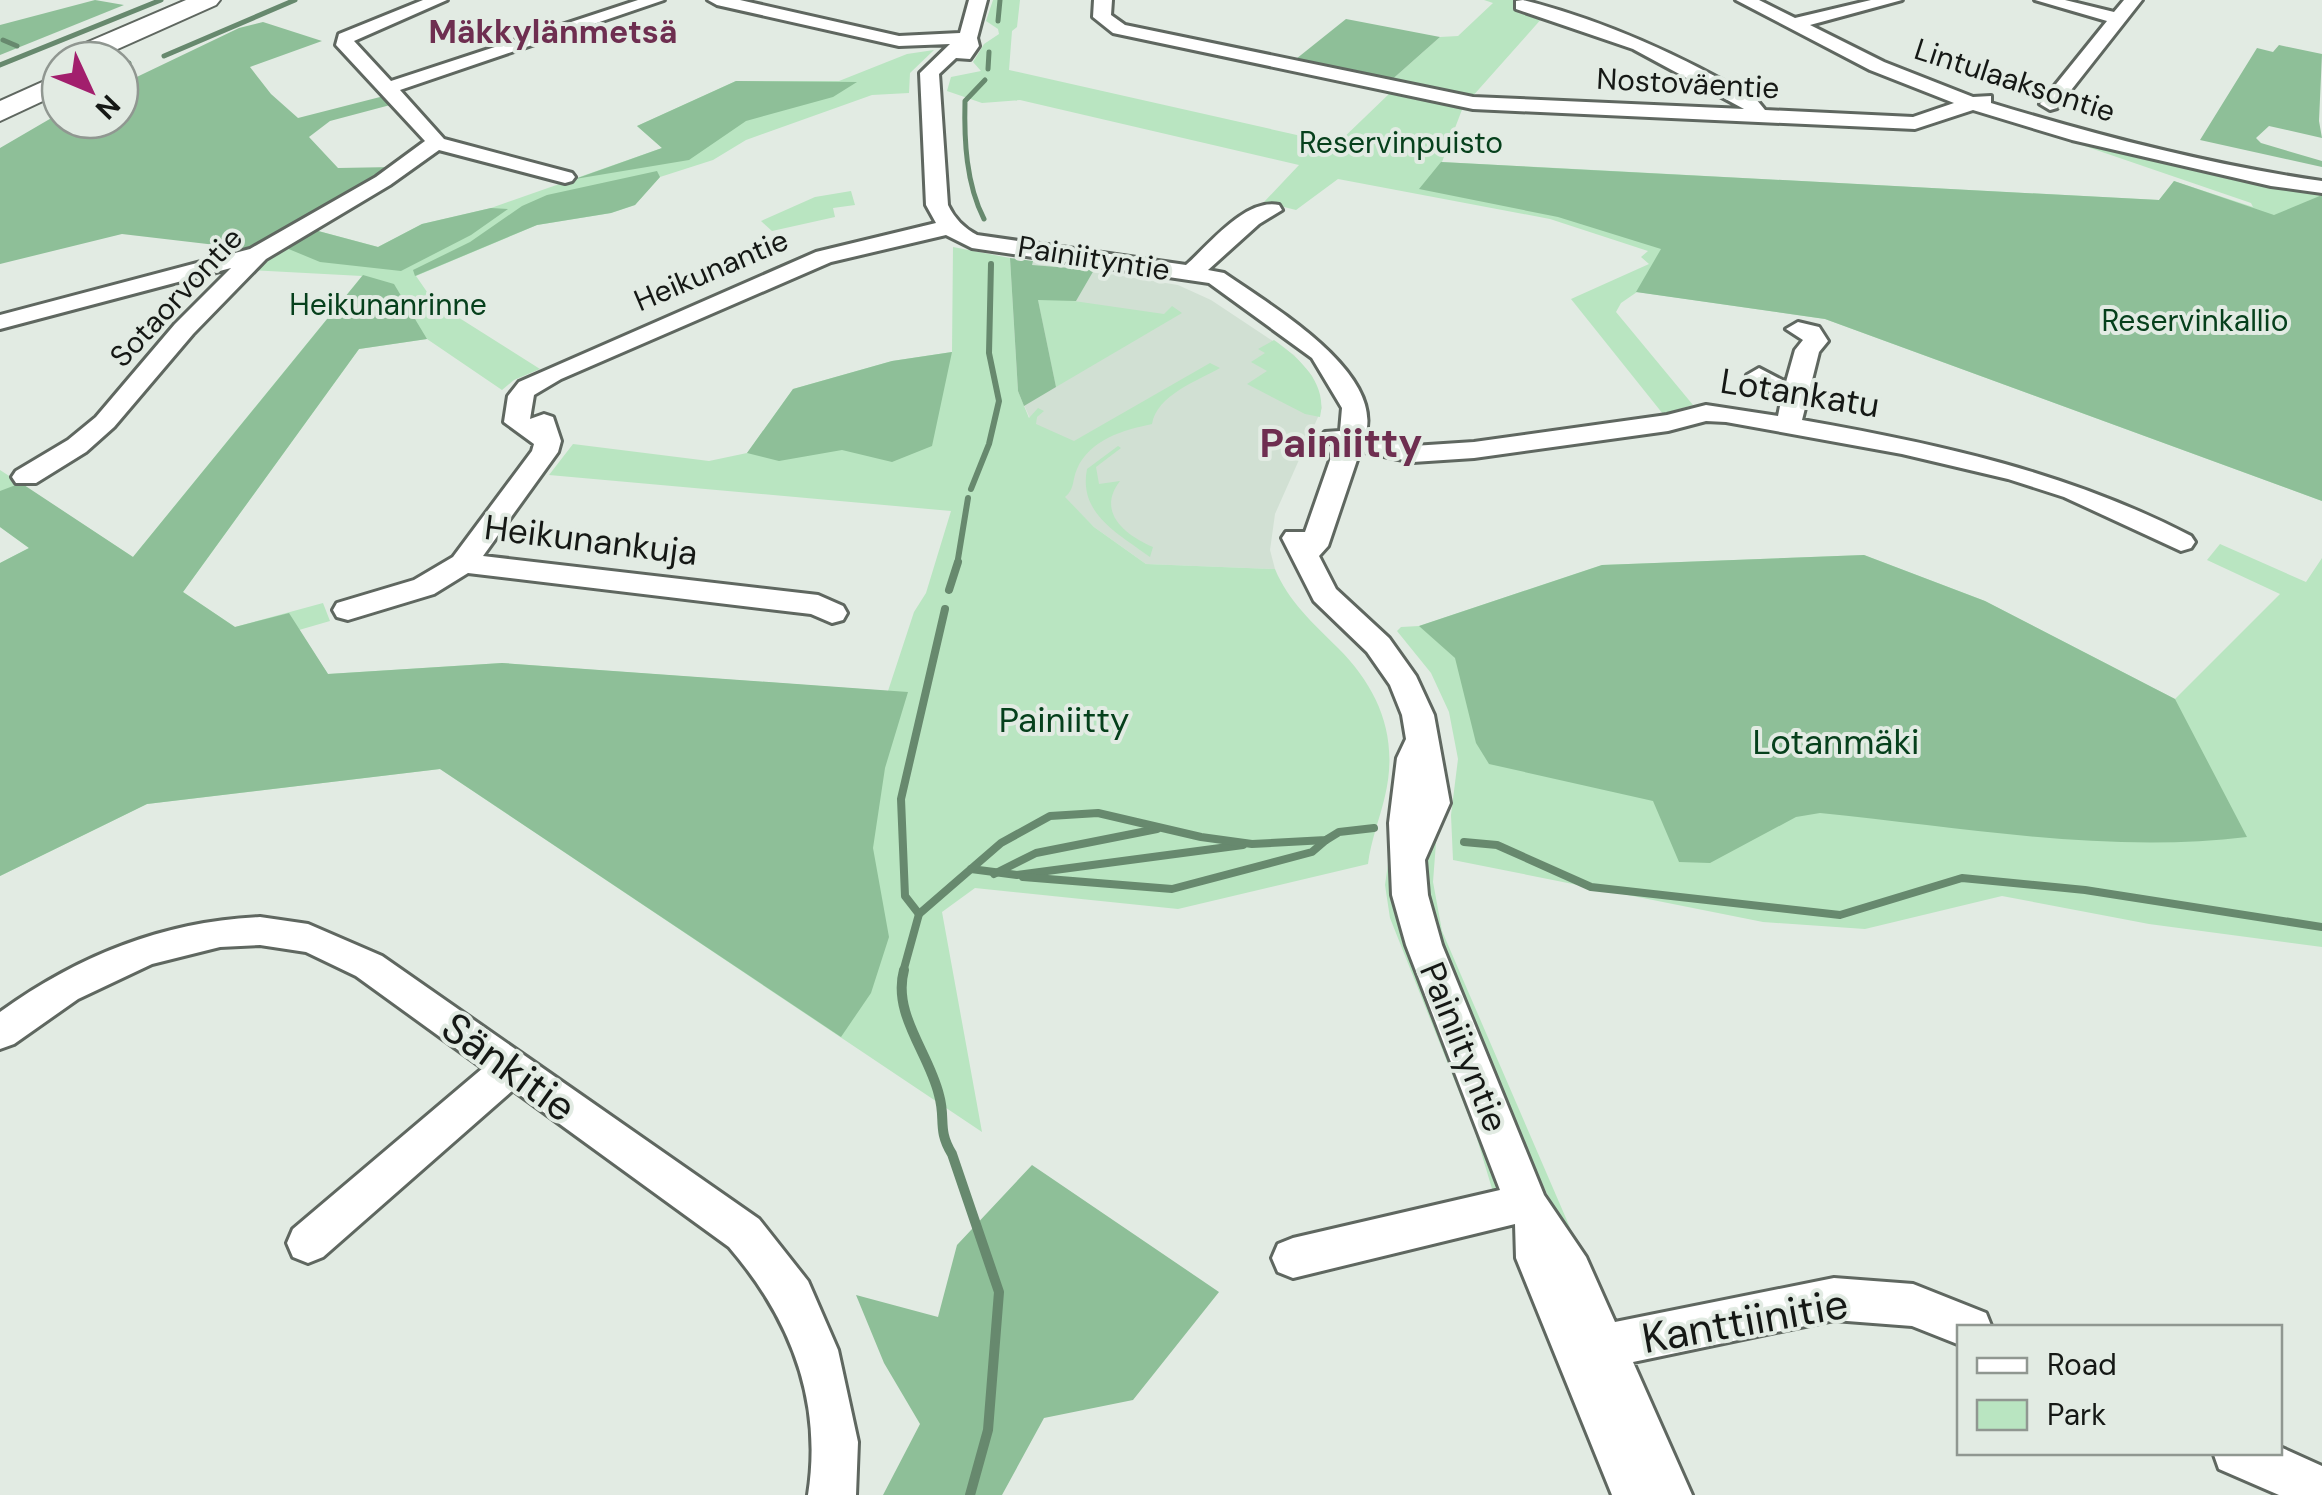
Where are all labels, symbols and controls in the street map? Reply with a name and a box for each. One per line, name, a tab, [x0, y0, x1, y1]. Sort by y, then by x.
district label: Mäkkylänmetsä	[428, 11, 678, 53]
street label: Lintulaaksontie	[1910, 29, 2120, 131]
north arrow	[40, 40, 140, 140]
street label: Nostoväentie	[1596, 59, 1780, 107]
text: N	[87, 87, 128, 127]
park label: Reservinpuisto	[1299, 123, 1503, 162]
street label: Sotaorvontie	[101, 219, 251, 375]
street label: Heikunantie	[628, 220, 794, 320]
street label: Painiityntie	[1015, 227, 1173, 289]
park label: Heikunanrinne	[289, 285, 487, 324]
park label: Reservinkallio	[2101, 301, 2289, 340]
street label: Lotankatu	[1717, 358, 1883, 428]
district label: Painiitty	[1259, 417, 1423, 469]
street label: Heikunankuja	[482, 504, 700, 576]
park label: Painiitty	[999, 697, 1129, 743]
park label: Lotanmäki	[1753, 719, 1919, 765]
street label: Painiityntie	[1409, 955, 1519, 1139]
street label: Sänkitie	[431, 1000, 587, 1134]
street label: Kanttiinitie	[1638, 1276, 1852, 1366]
legend	[1957, 1325, 2282, 1455]
text: Road	[2047, 1345, 2117, 1384]
text: Park	[2047, 1395, 2106, 1434]

